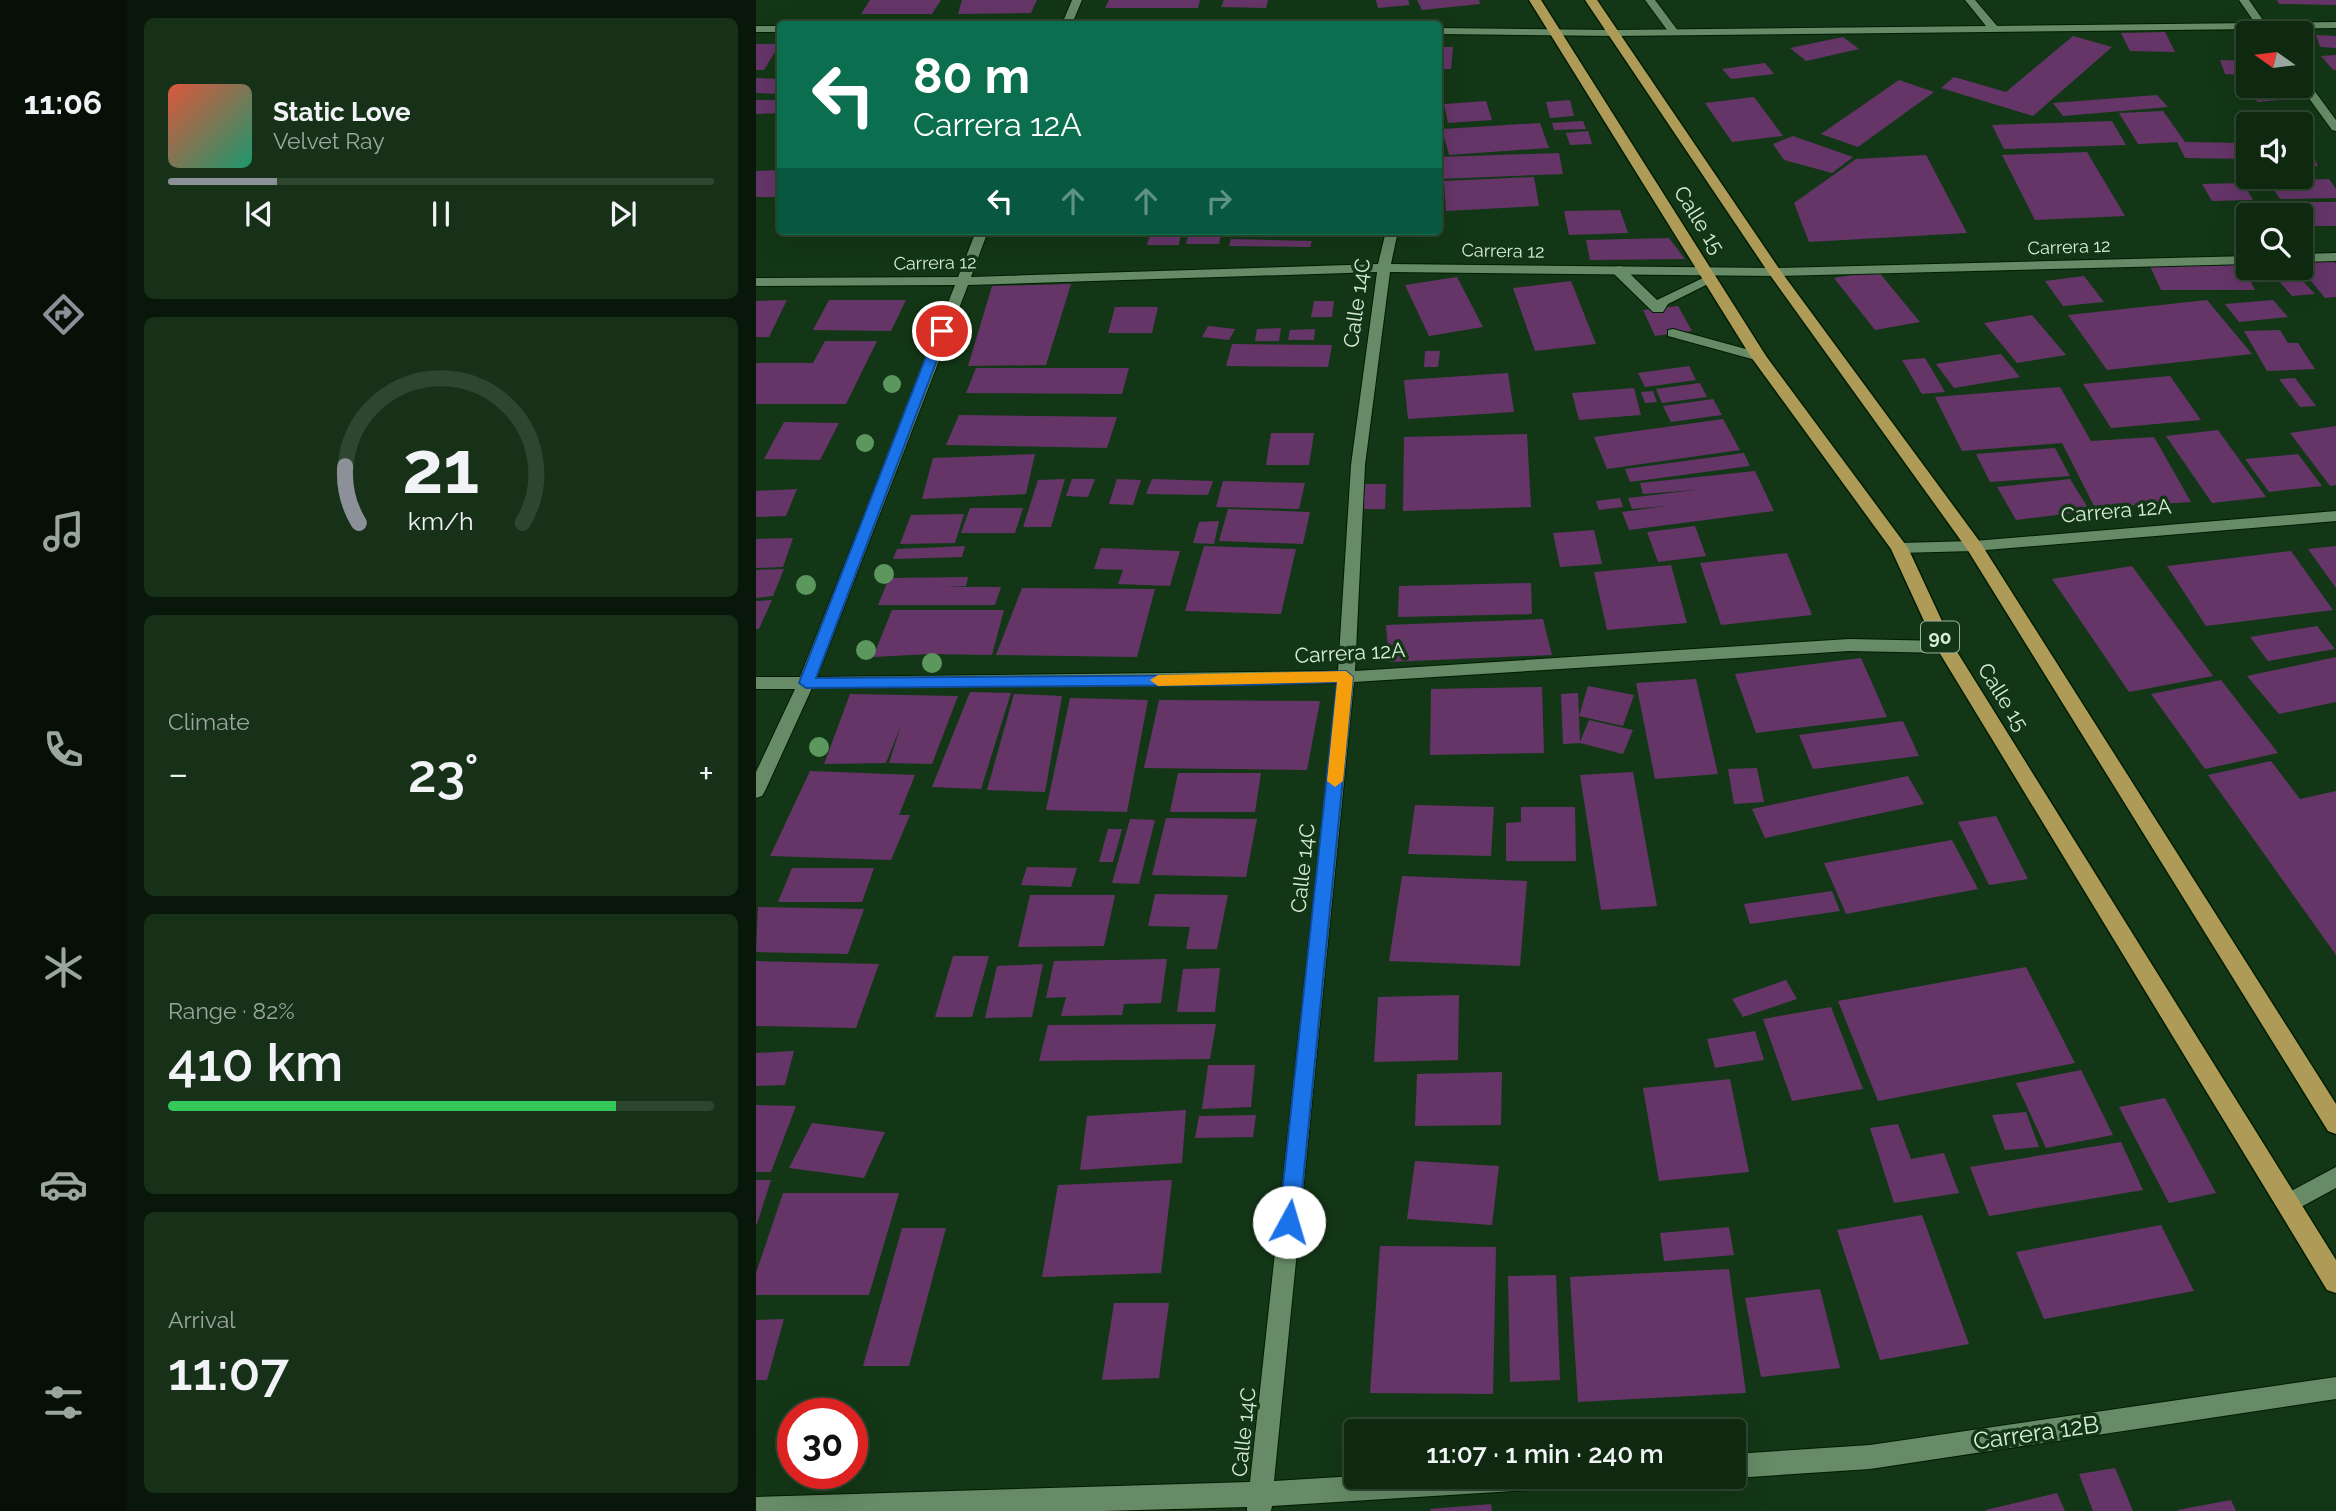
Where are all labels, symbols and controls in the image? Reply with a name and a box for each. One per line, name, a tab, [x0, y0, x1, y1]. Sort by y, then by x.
north arrow	[2236, 21, 2314, 98]
map controls	[2236, 21, 2313, 280]
text: 80 m	[913, 47, 1030, 104]
icon: left	[798, 49, 889, 140]
text: 11:06	[24, 84, 102, 121]
text: Static Love	[273, 97, 411, 127]
text: Carrera 12A	[913, 106, 1082, 143]
button: sound	[2236, 112, 2313, 189]
text: Velvet Ray	[273, 127, 385, 154]
street label: Calle 15	[1669, 181, 1730, 258]
icon: left	[981, 182, 1019, 220]
icon: ahead	[1054, 182, 1092, 220]
icon: ahead	[1127, 182, 1165, 220]
icon: right	[1200, 182, 1238, 220]
icon: previous	[240, 195, 278, 233]
icon: pause	[422, 195, 460, 233]
icon: next	[604, 195, 642, 233]
button: search	[2236, 203, 2313, 280]
street label: Carrera 12	[2027, 235, 2111, 258]
street label: Carrera 12	[1461, 239, 1545, 262]
street label: Carrera 12	[893, 251, 977, 274]
street label: Calle 14C	[1338, 257, 1375, 349]
icon: directions	[39, 290, 88, 339]
pin	[912, 301, 972, 361]
icon: arrive	[923, 312, 961, 350]
text: 21	[402, 425, 480, 510]
street label: Carrera 12A	[2060, 493, 2172, 528]
text: km/h	[408, 506, 474, 536]
icon: music	[39, 507, 88, 556]
road number: 90	[1921, 622, 1959, 652]
street label: Carrera 12A	[1294, 637, 1406, 668]
street label: Calle 15	[1973, 658, 2034, 735]
text: Climate	[168, 708, 250, 735]
icon: phone	[39, 725, 88, 774]
text: 23°	[408, 743, 479, 804]
text: −	[168, 751, 188, 796]
text: +	[698, 751, 714, 796]
street label: Calle 14C	[1285, 822, 1320, 914]
icon: climate	[39, 943, 88, 992]
text: Range · 82%	[168, 997, 295, 1024]
text: 410 km	[168, 1032, 343, 1093]
icon: car	[39, 1160, 88, 1209]
position arrow	[1252, 1185, 1326, 1259]
text: Arrival	[168, 1306, 235, 1333]
text: 11:07	[168, 1341, 289, 1402]
icon: filters	[39, 1378, 88, 1427]
street label: Calle 14C	[1226, 1386, 1261, 1478]
speed limit sign: 30	[777, 1398, 868, 1489]
street label: Carrera 12B	[1971, 1409, 2101, 1456]
text: 11:07 · 1 min · 240 m	[1426, 1439, 1664, 1469]

